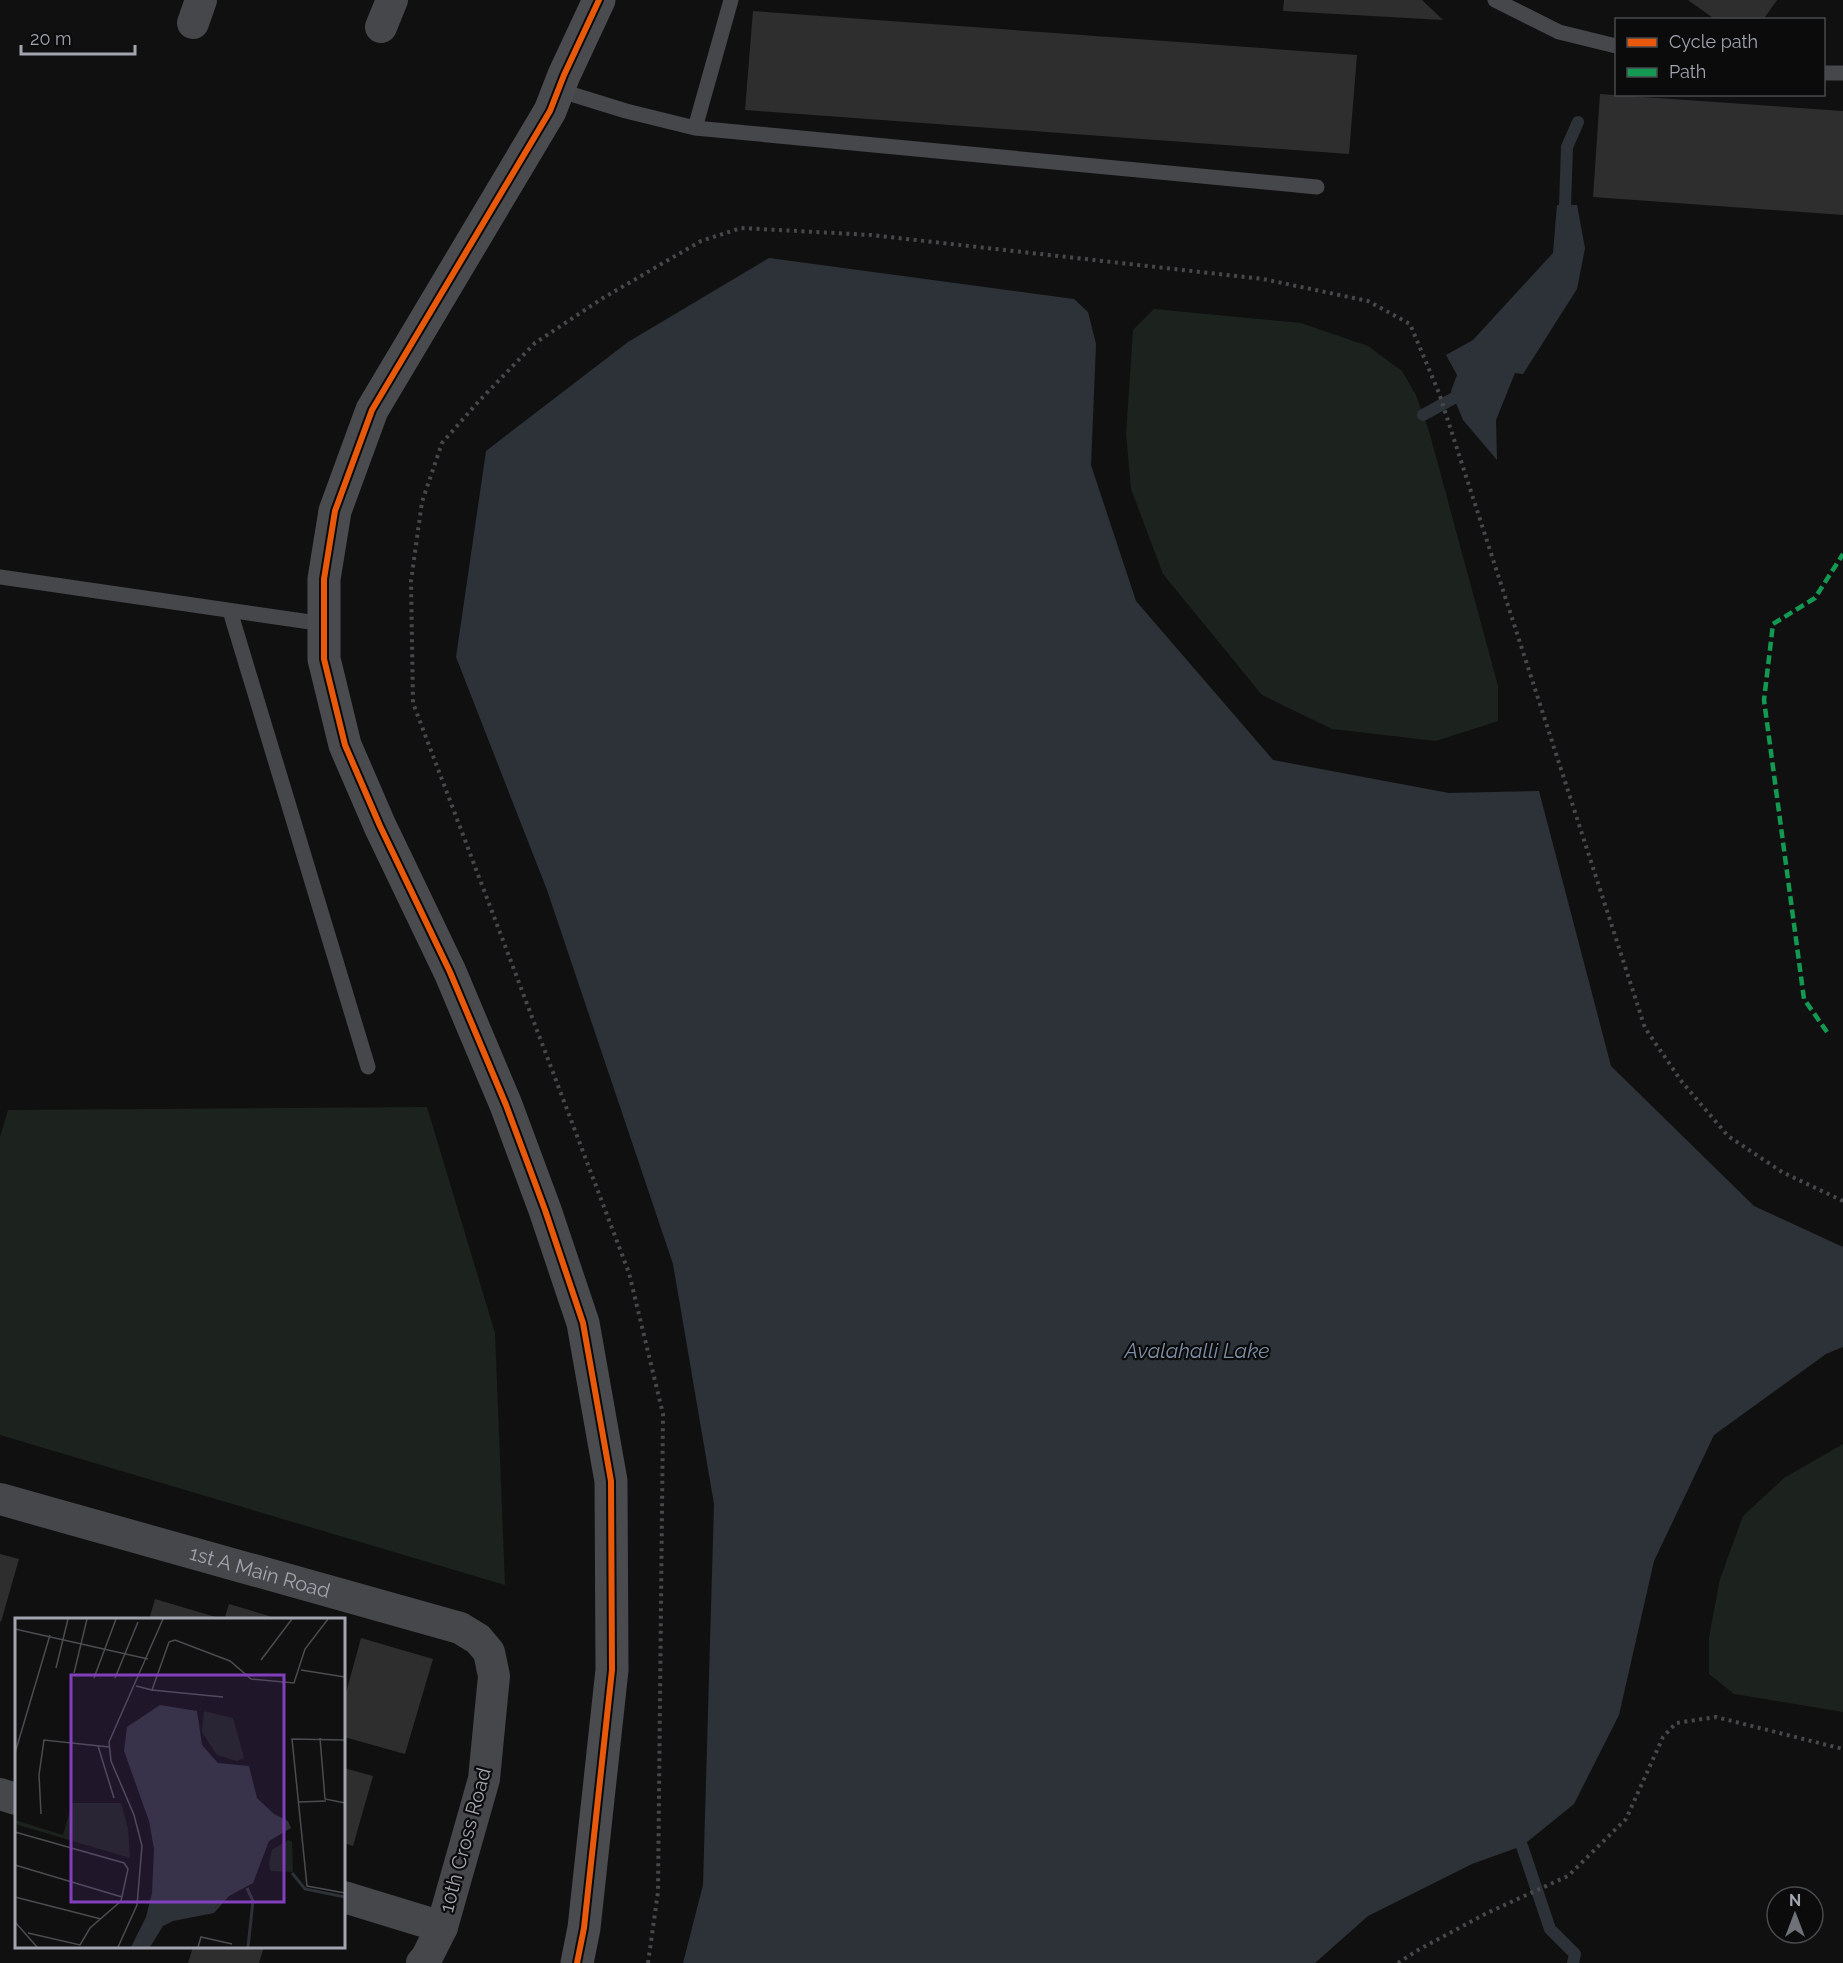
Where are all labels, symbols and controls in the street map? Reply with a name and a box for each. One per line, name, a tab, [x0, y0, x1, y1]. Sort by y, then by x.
scale bar	[21, 18, 135, 56]
legend	[1615, 18, 1825, 96]
text: 20 m	[30, 28, 72, 49]
text: Cycle path	[1669, 31, 1758, 52]
text: Path	[1669, 61, 1706, 82]
water label: Avalahalli Lake	[1123, 1338, 1270, 1363]
street label: 1st A Main Road	[187, 1541, 333, 1603]
inset map	[15, 1618, 345, 1948]
street label: 10th Cross Road	[434, 1765, 496, 1915]
north arrow	[1765, 1885, 1825, 1945]
text: N	[1789, 1891, 1801, 1910]

